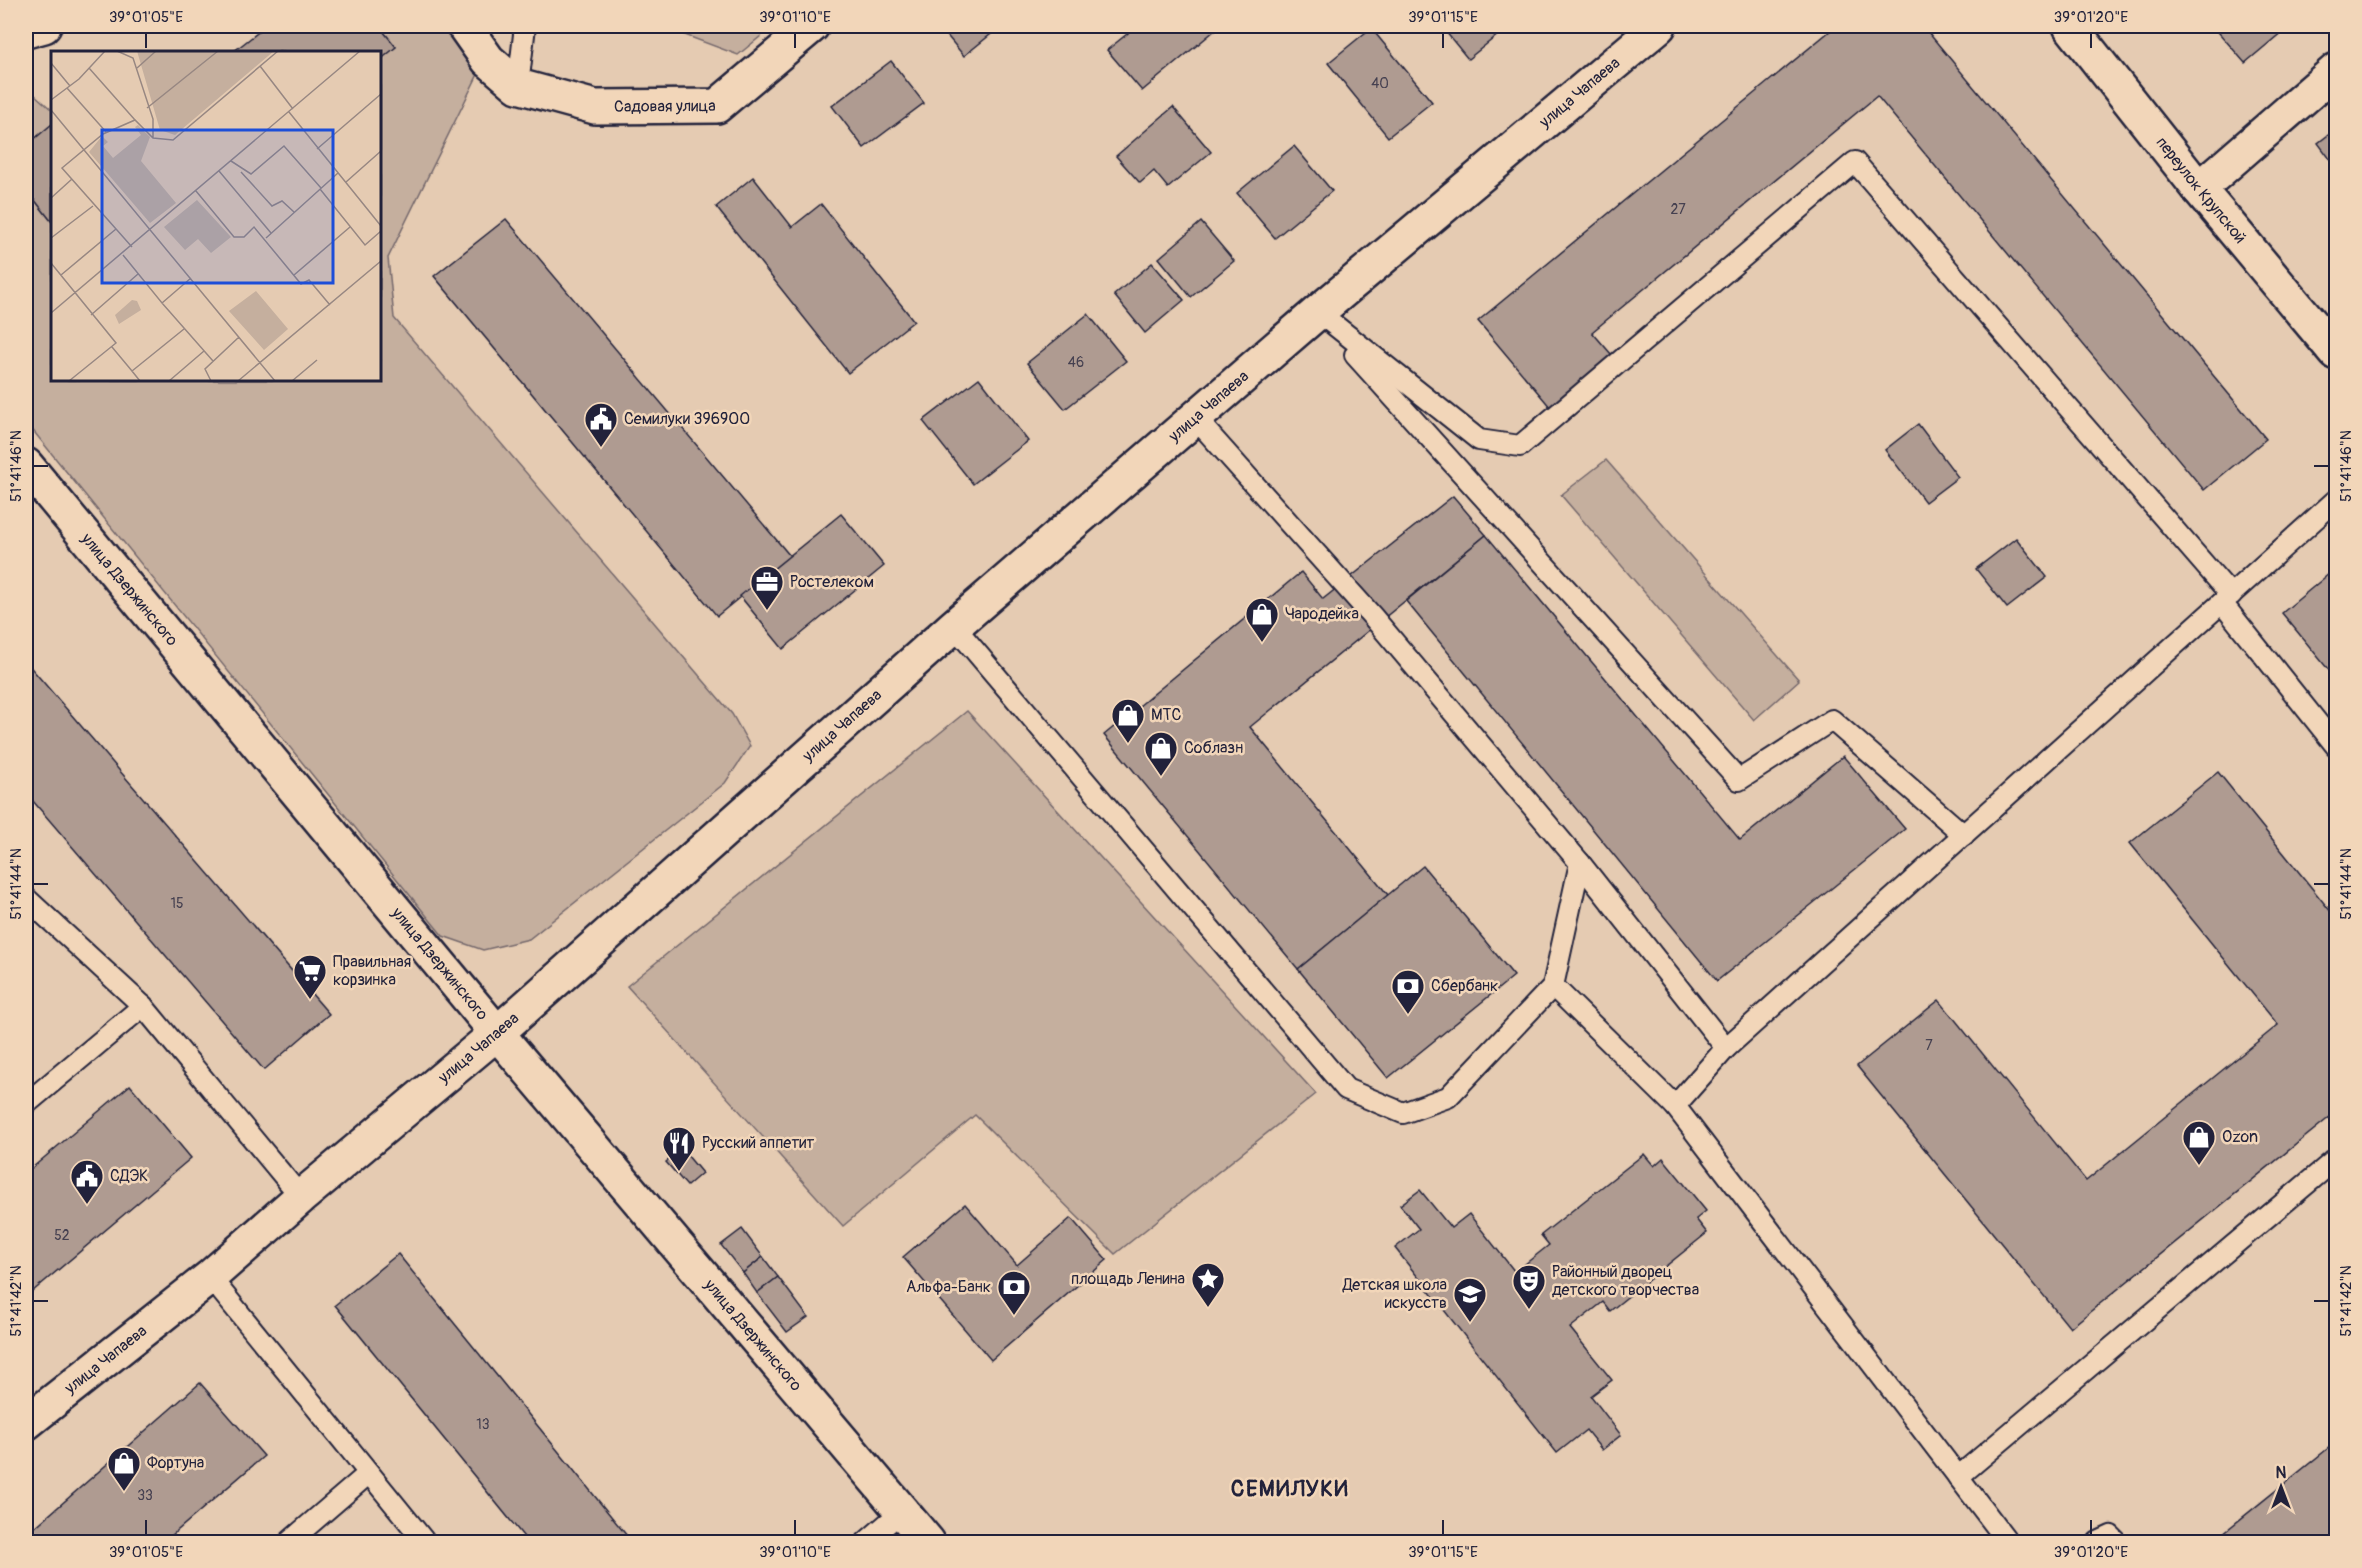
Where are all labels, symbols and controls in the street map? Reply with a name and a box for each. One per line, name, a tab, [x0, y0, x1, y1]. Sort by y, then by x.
text: 39°01'05"E	[109, 8, 183, 27]
text: 39°01'10"E	[759, 8, 831, 27]
text: 39°01'15"E	[1408, 8, 1478, 27]
text: 39°01'20"E	[2054, 8, 2128, 27]
inset map	[51, 51, 381, 381]
street label: улица Чапаева	[1535, 53, 1624, 133]
house number: 40	[1371, 75, 1389, 92]
street label: Садовая улица	[614, 96, 716, 117]
street label: переулок Крупской	[2152, 133, 2250, 248]
house number: 27	[1670, 201, 1686, 218]
house number: 46	[1068, 354, 1084, 371]
street label: улица Чапаева	[1164, 366, 1253, 447]
public building icon: Семилуки 396900	[583, 401, 619, 448]
place label: Семилуки 396900	[624, 409, 750, 429]
text: 51°41'46"N	[7, 430, 26, 502]
text: 51°41'46"N	[2337, 430, 2356, 502]
street label: улица Дзержинского	[76, 528, 182, 651]
office icon: Ростелеком	[749, 564, 785, 611]
place label: Ростелеком	[790, 572, 874, 592]
shop icon: Чародейка	[1244, 596, 1280, 643]
place label: Чародейка	[1285, 604, 1359, 624]
street label: улица Чапаева	[798, 685, 886, 767]
shop icon: МТС	[1110, 697, 1146, 744]
place label: МТС	[1151, 705, 1181, 725]
shop icon: Соблазн	[1143, 730, 1179, 777]
place label: Соблазн	[1184, 738, 1243, 758]
text: 51°41'44"N	[7, 848, 26, 920]
text: 51°41'44"N	[2337, 848, 2356, 920]
house number: 15	[170, 895, 184, 912]
street label: улица Дзержинского	[386, 903, 492, 1025]
place label: Правильная корзинка	[333, 952, 411, 990]
supermarket icon: Правильная корзинка	[292, 953, 328, 1000]
bank icon: Сбербанк	[1390, 968, 1426, 1015]
place label: Сбербанк	[1431, 976, 1498, 996]
street label: улица Чапаева	[434, 1008, 523, 1088]
house number: 7	[1925, 1037, 1933, 1054]
shop icon: Ozon	[2181, 1119, 2217, 1166]
restaurant icon: Русский аппетит	[661, 1125, 697, 1172]
place label: Ozon	[2222, 1127, 2258, 1147]
place label: Русский аппетит	[702, 1133, 814, 1153]
public building icon: СДЭК	[69, 1158, 105, 1205]
place label: СДЭК	[110, 1166, 148, 1186]
house number: 52	[54, 1227, 70, 1244]
place icon: площадь Ленина	[1190, 1261, 1226, 1308]
place label: Районный дворец детского творчества	[1552, 1262, 1699, 1300]
theatre icon: Районный дворец детского творчества	[1511, 1263, 1547, 1310]
text: 51°41'42"N	[7, 1265, 26, 1337]
text: 51°41'42"N	[2337, 1265, 2356, 1337]
bank icon: Альфа-Банк	[996, 1269, 1032, 1316]
place label: площадь Ленина	[1071, 1269, 1185, 1289]
street label: улица Дзержинского	[699, 1274, 806, 1396]
place label: Детская школа искусств	[1342, 1275, 1447, 1313]
school or university icon: Детская школа искусств	[1452, 1276, 1488, 1323]
place label: Альфа-Банк	[906, 1277, 991, 1297]
street label: улица Чапаева	[60, 1321, 151, 1399]
house number: 13	[476, 1416, 490, 1433]
shop icon: Фортуна	[106, 1445, 142, 1492]
place label: Фортуна	[147, 1453, 204, 1473]
north arrow	[2251, 1457, 2311, 1517]
text: N	[2276, 1463, 2287, 1483]
district label: СЕМИЛУКИ	[1231, 1475, 1349, 1503]
house number: 33	[137, 1487, 153, 1504]
text: 39°01'05"E	[109, 1543, 183, 1562]
text: 39°01'10"E	[759, 1543, 831, 1562]
text: 39°01'15"E	[1408, 1543, 1478, 1562]
text: 39°01'20"E	[2054, 1543, 2128, 1562]

